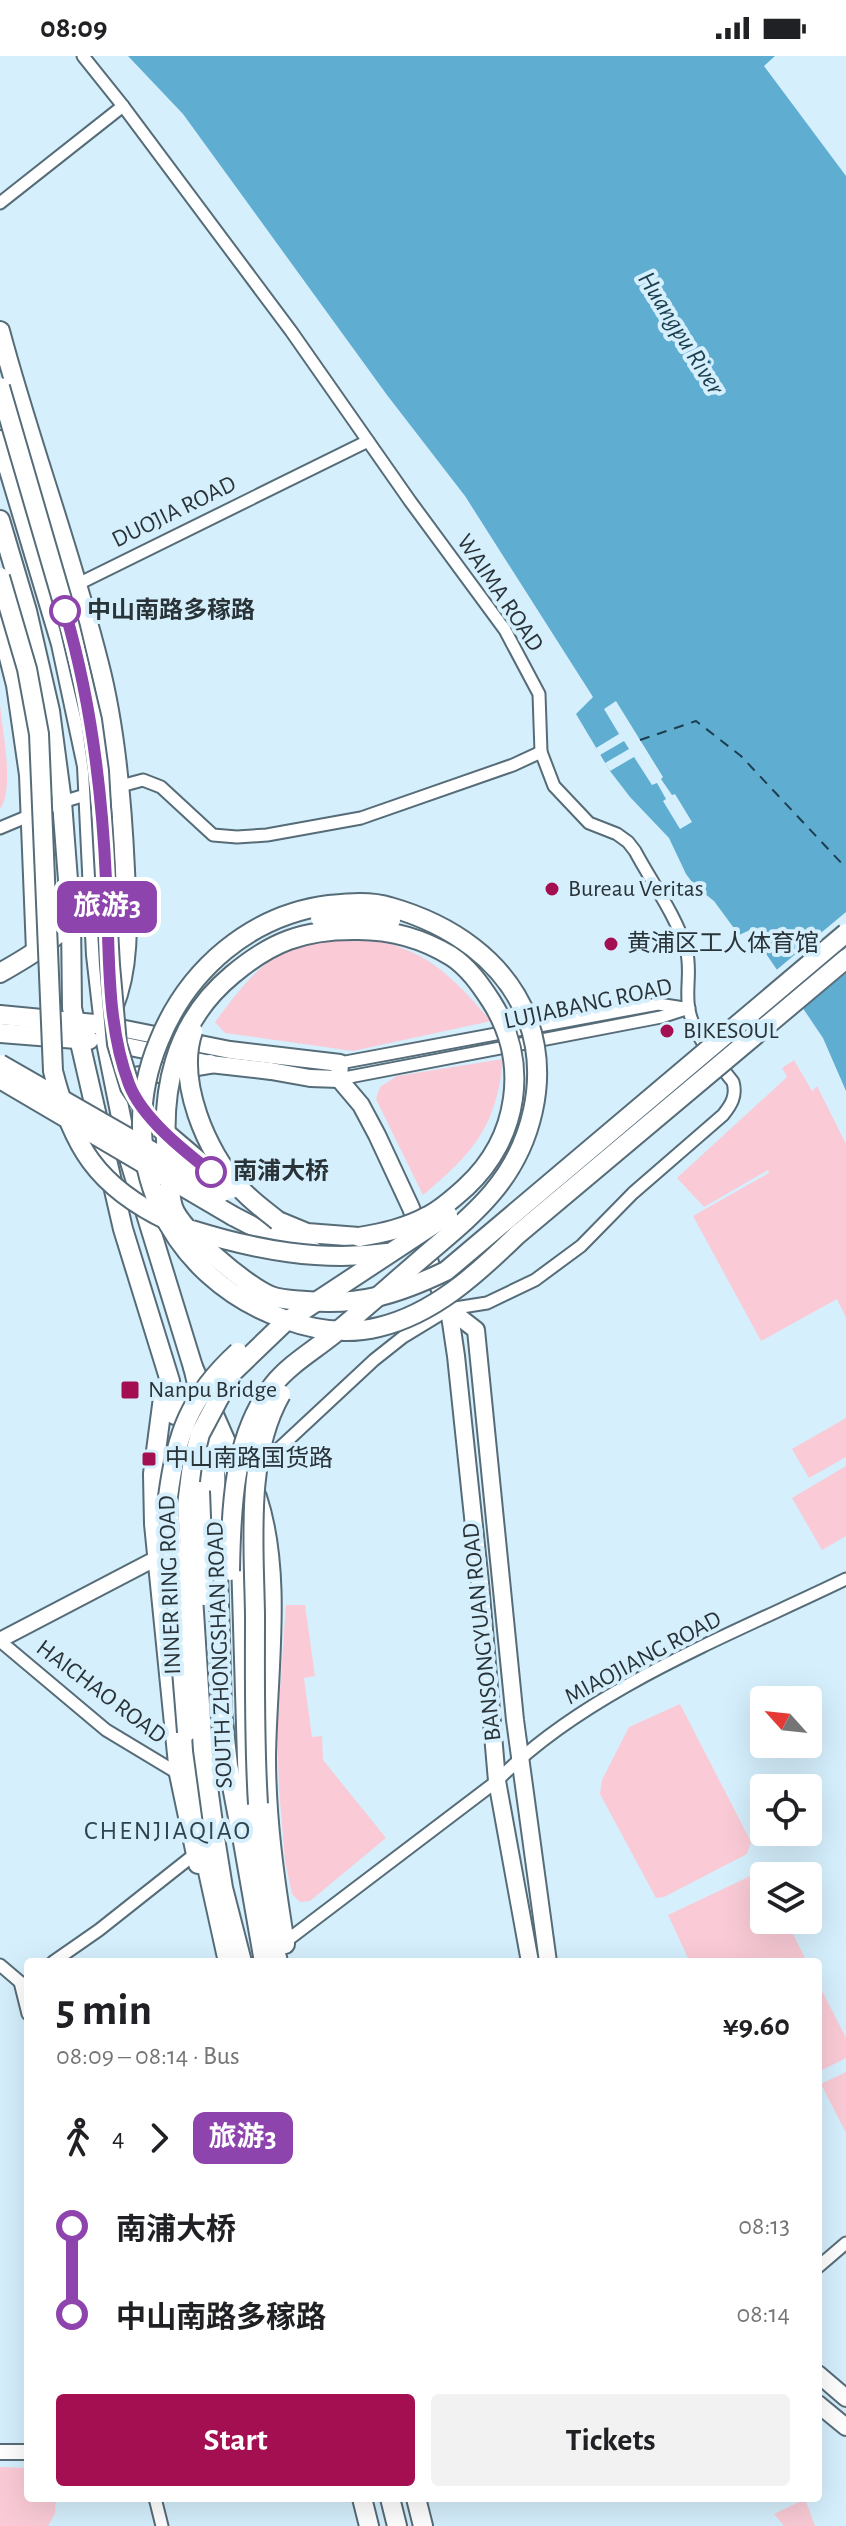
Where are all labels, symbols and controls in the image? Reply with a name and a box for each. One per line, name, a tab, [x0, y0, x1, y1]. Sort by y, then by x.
text: 08:09	[40, 13, 107, 43]
water label: Huangpu River	[633, 267, 730, 400]
street label: DUOJIA ROAD	[108, 472, 240, 552]
street label: WAIMA ROAD	[452, 530, 548, 656]
marker: 中山南路多稼路	[50, 596, 80, 626]
place label: 中山南路多稼路	[87, 597, 255, 623]
place label: Bureau Veritas	[568, 877, 704, 901]
marker: Bureau Veritas	[543, 880, 561, 898]
line badge: 旅游3	[61, 881, 153, 933]
text: 旅游3	[73, 893, 141, 921]
place label: 黄浦区工人体育馆	[627, 930, 819, 956]
marker: 黄浦区工人体育馆	[602, 935, 620, 953]
street label: LUJIABANG ROAD	[502, 974, 674, 1034]
place label: BIKESOUL	[683, 1019, 779, 1043]
marker: BIKESOUL	[658, 1022, 676, 1040]
marker: 南浦大桥	[196, 1157, 226, 1187]
place label: 南浦大桥	[233, 1158, 329, 1184]
place label: Nanpu Bridge	[148, 1378, 277, 1402]
marker: Nanpu Bridge	[119, 1379, 141, 1401]
place label: 中山南路国货路	[165, 1445, 333, 1471]
marker: 中山南路国货路	[140, 1450, 158, 1468]
street label: INNER RING ROAD	[155, 1495, 185, 1675]
street label: SOUTH ZHONGSHAN ROAD	[203, 1521, 237, 1789]
street label: BANSONGYUAN ROAD	[459, 1522, 505, 1742]
street label: MIAOJIANG ROAD	[561, 1607, 725, 1709]
street label: HAICHAO ROAD	[32, 1636, 170, 1748]
north arrow	[750, 1686, 822, 1758]
map controls	[750, 1686, 822, 1934]
button: locate	[750, 1774, 822, 1846]
district label: CHENJIAQIAO	[84, 1818, 252, 1844]
button: layers	[750, 1862, 822, 1934]
text: 5 min	[56, 1989, 152, 2033]
text: ¥9.60	[723, 2011, 790, 2041]
text: 08:09 – 08:14 · Bus	[56, 2043, 240, 2069]
icon: walk	[56, 2116, 100, 2160]
icon: forward	[137, 2116, 181, 2160]
text: 旅游3	[209, 2124, 277, 2152]
text: 4	[112, 2125, 125, 2151]
text: 08:13	[738, 2213, 790, 2239]
text: 南浦大桥	[116, 2215, 236, 2245]
text: 08:14	[737, 2301, 790, 2327]
text: 中山南路多稼路	[116, 2303, 326, 2333]
button: Start	[56, 2394, 415, 2486]
button: Tickets	[431, 2394, 790, 2486]

